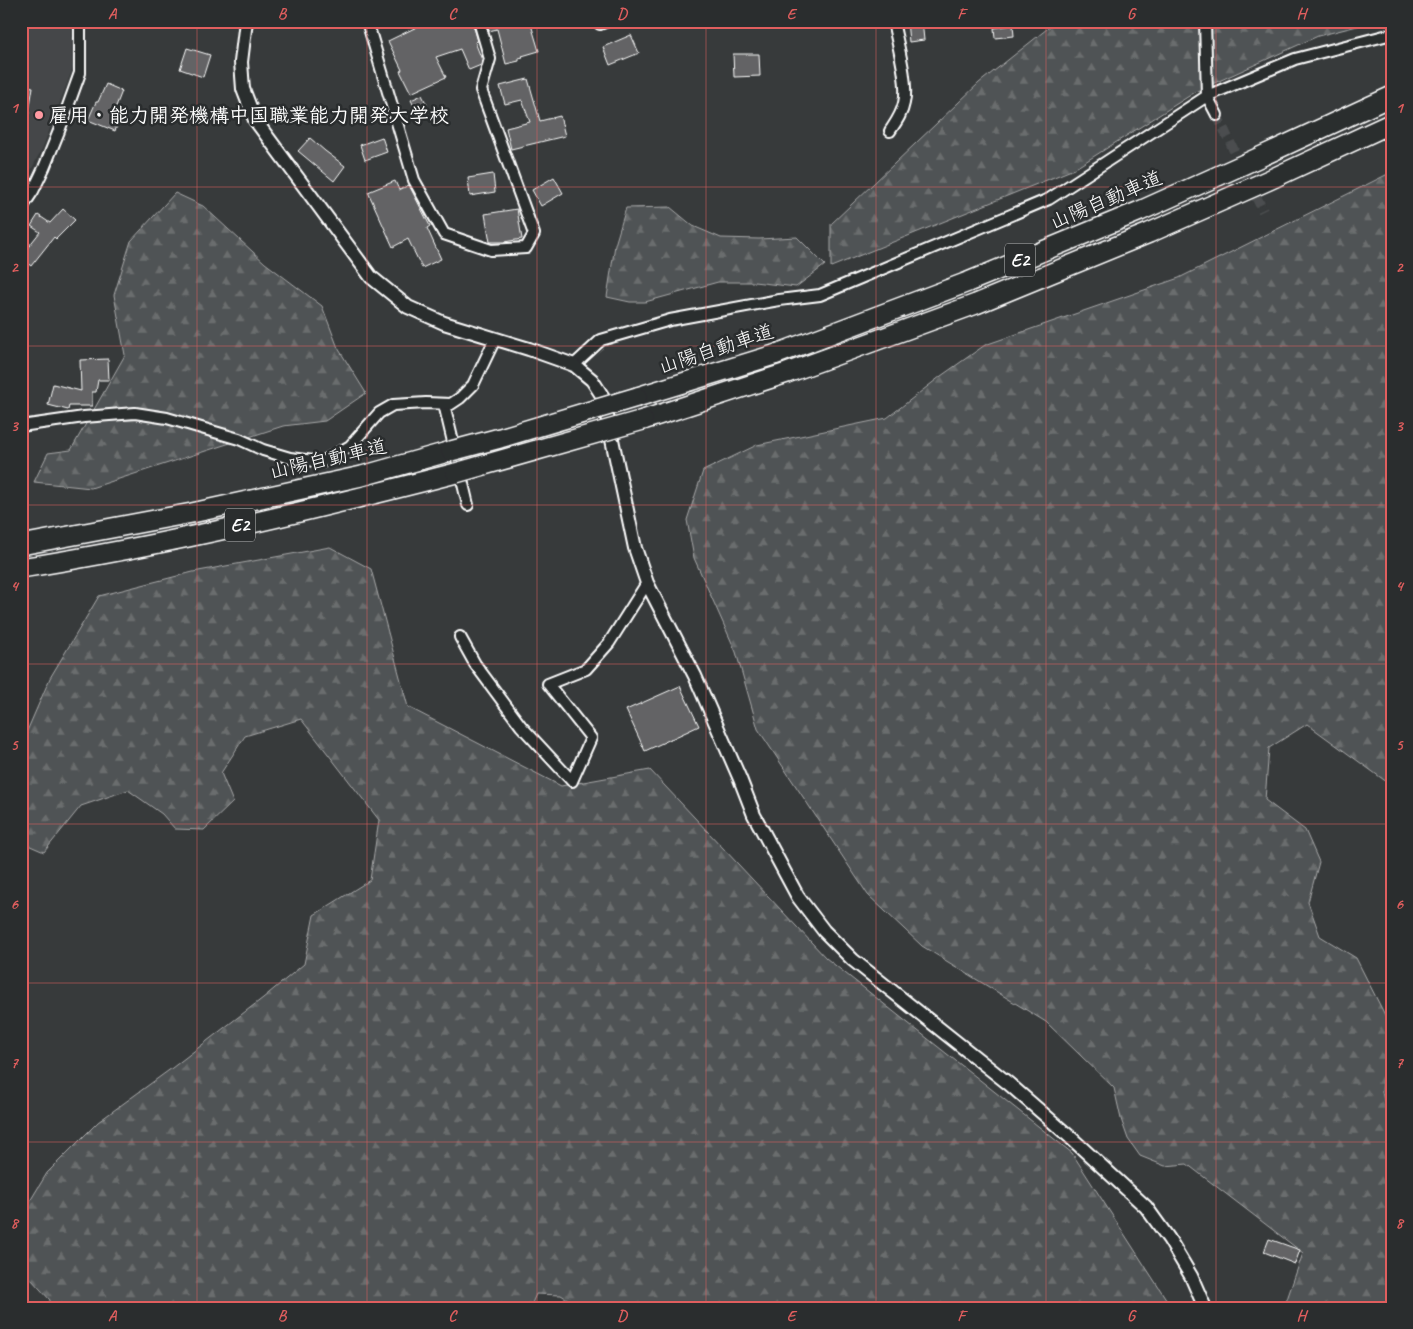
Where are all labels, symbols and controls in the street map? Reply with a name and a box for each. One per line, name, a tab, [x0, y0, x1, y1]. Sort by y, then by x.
text: A	[108, 4, 118, 24]
text: B	[278, 4, 288, 24]
text: C	[448, 4, 458, 24]
text: D	[617, 4, 628, 24]
text: E	[787, 4, 798, 24]
text: F	[957, 4, 968, 24]
text: G	[1127, 4, 1137, 24]
text: H	[1296, 4, 1308, 24]
text: 1	[10, 98, 19, 118]
text: 1	[1395, 98, 1404, 118]
place label: 雇用・能力開発機構中国職業能力開発大学校	[49, 103, 449, 128]
marker: 雇用・能力開発機構中国職業能力開発大学校	[33, 109, 45, 121]
street label: 山陽自動車道	[1046, 165, 1166, 235]
road number: E2	[1005, 244, 1035, 276]
text: 2	[10, 257, 19, 277]
text: 2	[1395, 257, 1404, 277]
street label: 山陽自動車道	[655, 319, 777, 379]
text: 3	[10, 416, 19, 436]
text: 3	[1395, 416, 1404, 436]
street label: 山陽自動車道	[267, 433, 389, 485]
road number: E2	[225, 508, 255, 542]
text: 4	[10, 576, 19, 596]
text: 4	[1395, 576, 1404, 596]
text: 5	[11, 735, 20, 755]
text: 5	[1396, 735, 1405, 755]
text: 6	[10, 894, 19, 914]
text: 6	[1395, 894, 1404, 914]
text: 7	[10, 1053, 19, 1073]
text: 7	[1395, 1053, 1404, 1073]
text: 8	[10, 1213, 19, 1233]
text: 8	[1395, 1213, 1404, 1233]
text: A	[108, 1306, 118, 1326]
text: B	[278, 1306, 288, 1326]
text: C	[448, 1306, 458, 1326]
text: D	[617, 1306, 628, 1326]
text: E	[787, 1306, 798, 1326]
text: F	[957, 1306, 968, 1326]
text: G	[1127, 1306, 1137, 1326]
text: H	[1296, 1306, 1308, 1326]

